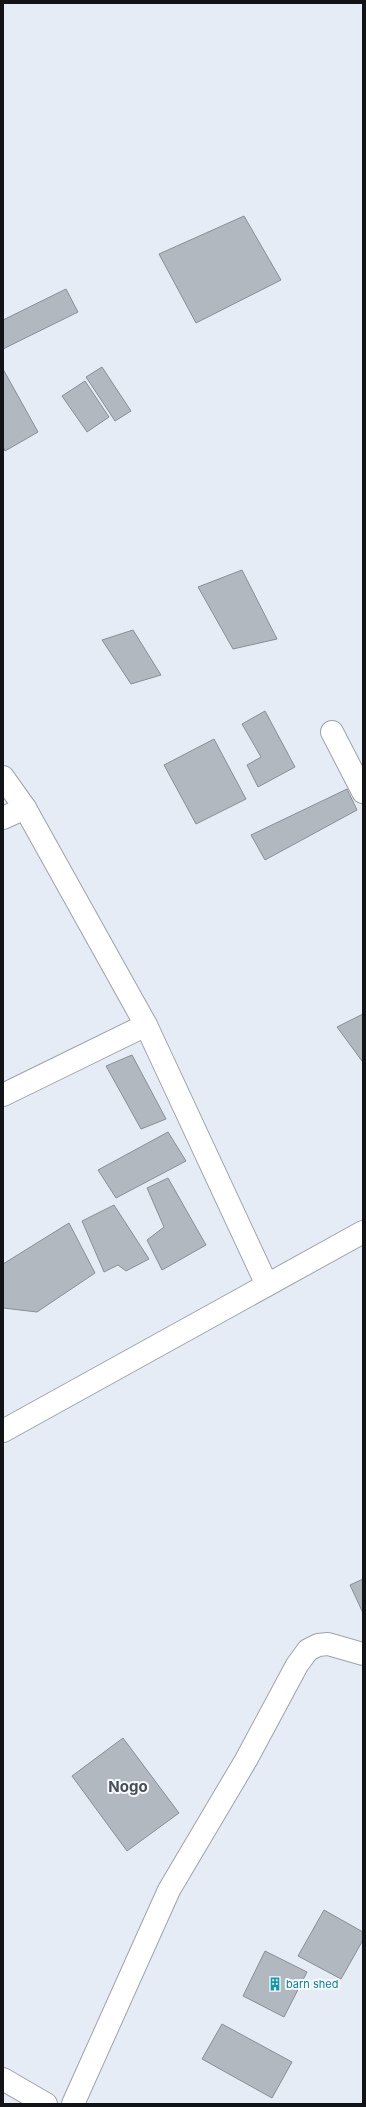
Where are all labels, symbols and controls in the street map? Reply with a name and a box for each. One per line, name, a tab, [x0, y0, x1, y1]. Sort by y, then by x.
district label: Nogo	[108, 1777, 148, 1796]
building icon: barn shed	[267, 1976, 283, 1992]
place label: barn shed	[286, 1977, 338, 1991]

